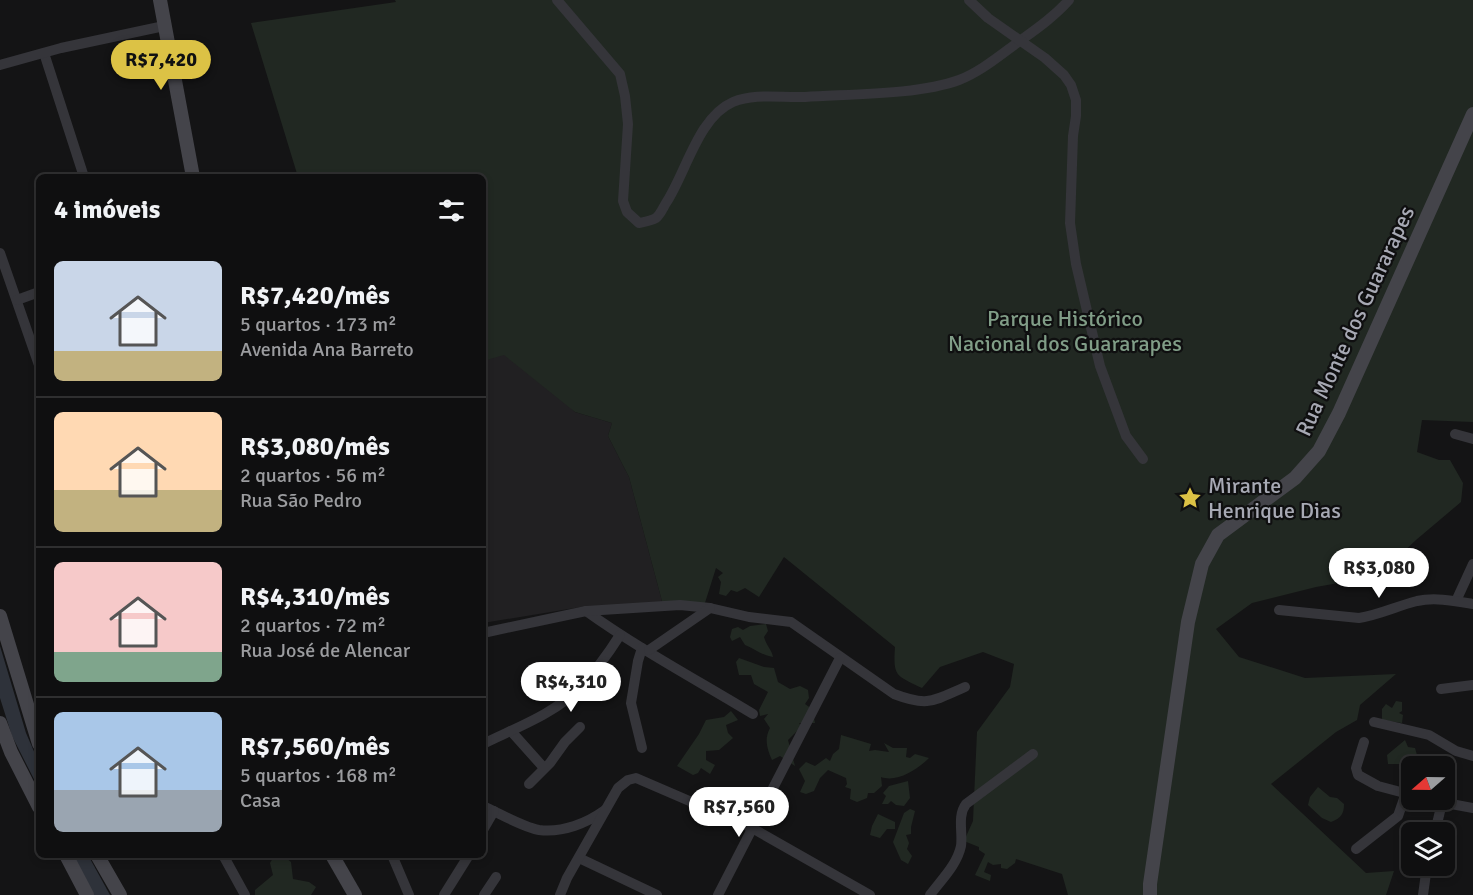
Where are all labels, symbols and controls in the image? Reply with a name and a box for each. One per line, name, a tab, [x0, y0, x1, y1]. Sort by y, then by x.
pin: R$7,420	[106, 40, 216, 91]
text: R$7,420	[125, 47, 197, 72]
text: 4 imóveis	[54, 194, 160, 226]
icon: filters	[435, 194, 468, 227]
street label: Rua Monte dos Guararapes	[1290, 202, 1420, 440]
text: R$7,420/mês	[240, 280, 390, 312]
icon: home	[102, 285, 174, 357]
park label: Parque Histórico Nacional dos Guararapes	[948, 305, 1182, 357]
text: 5 quartos · 173 m²	[240, 312, 397, 337]
text: Avenida Ana Barreto	[240, 337, 414, 362]
text: R$3,080/mês	[240, 431, 390, 463]
icon: home	[102, 436, 174, 508]
text: 2 quartos · 56 m²	[240, 463, 386, 488]
place label: Mirante Henrique Dias	[1208, 472, 1341, 524]
place icon: Mirante Henrique Dias	[1177, 485, 1203, 511]
text: Rua São Pedro	[240, 488, 362, 513]
pin: R$3,080	[1324, 548, 1434, 599]
text: R$3,080	[1343, 555, 1415, 580]
text: R$4,310/mês	[240, 581, 390, 613]
icon: home	[102, 586, 174, 658]
text: 2 quartos · 72 m²	[240, 613, 386, 638]
text: Rua José de Alencar	[240, 638, 410, 663]
pin: R$4,310	[516, 662, 626, 713]
text: R$4,310	[535, 669, 607, 694]
text: R$7,560/mês	[240, 731, 390, 763]
icon: home	[102, 736, 174, 808]
north arrow	[1401, 756, 1455, 810]
map controls	[1401, 756, 1455, 876]
text: 5 quartos · 168 m²	[240, 763, 397, 788]
pin: R$7,560	[684, 787, 794, 838]
text: Casa	[240, 788, 281, 813]
text: R$7,560	[703, 794, 775, 819]
button: layers	[1401, 822, 1455, 876]

